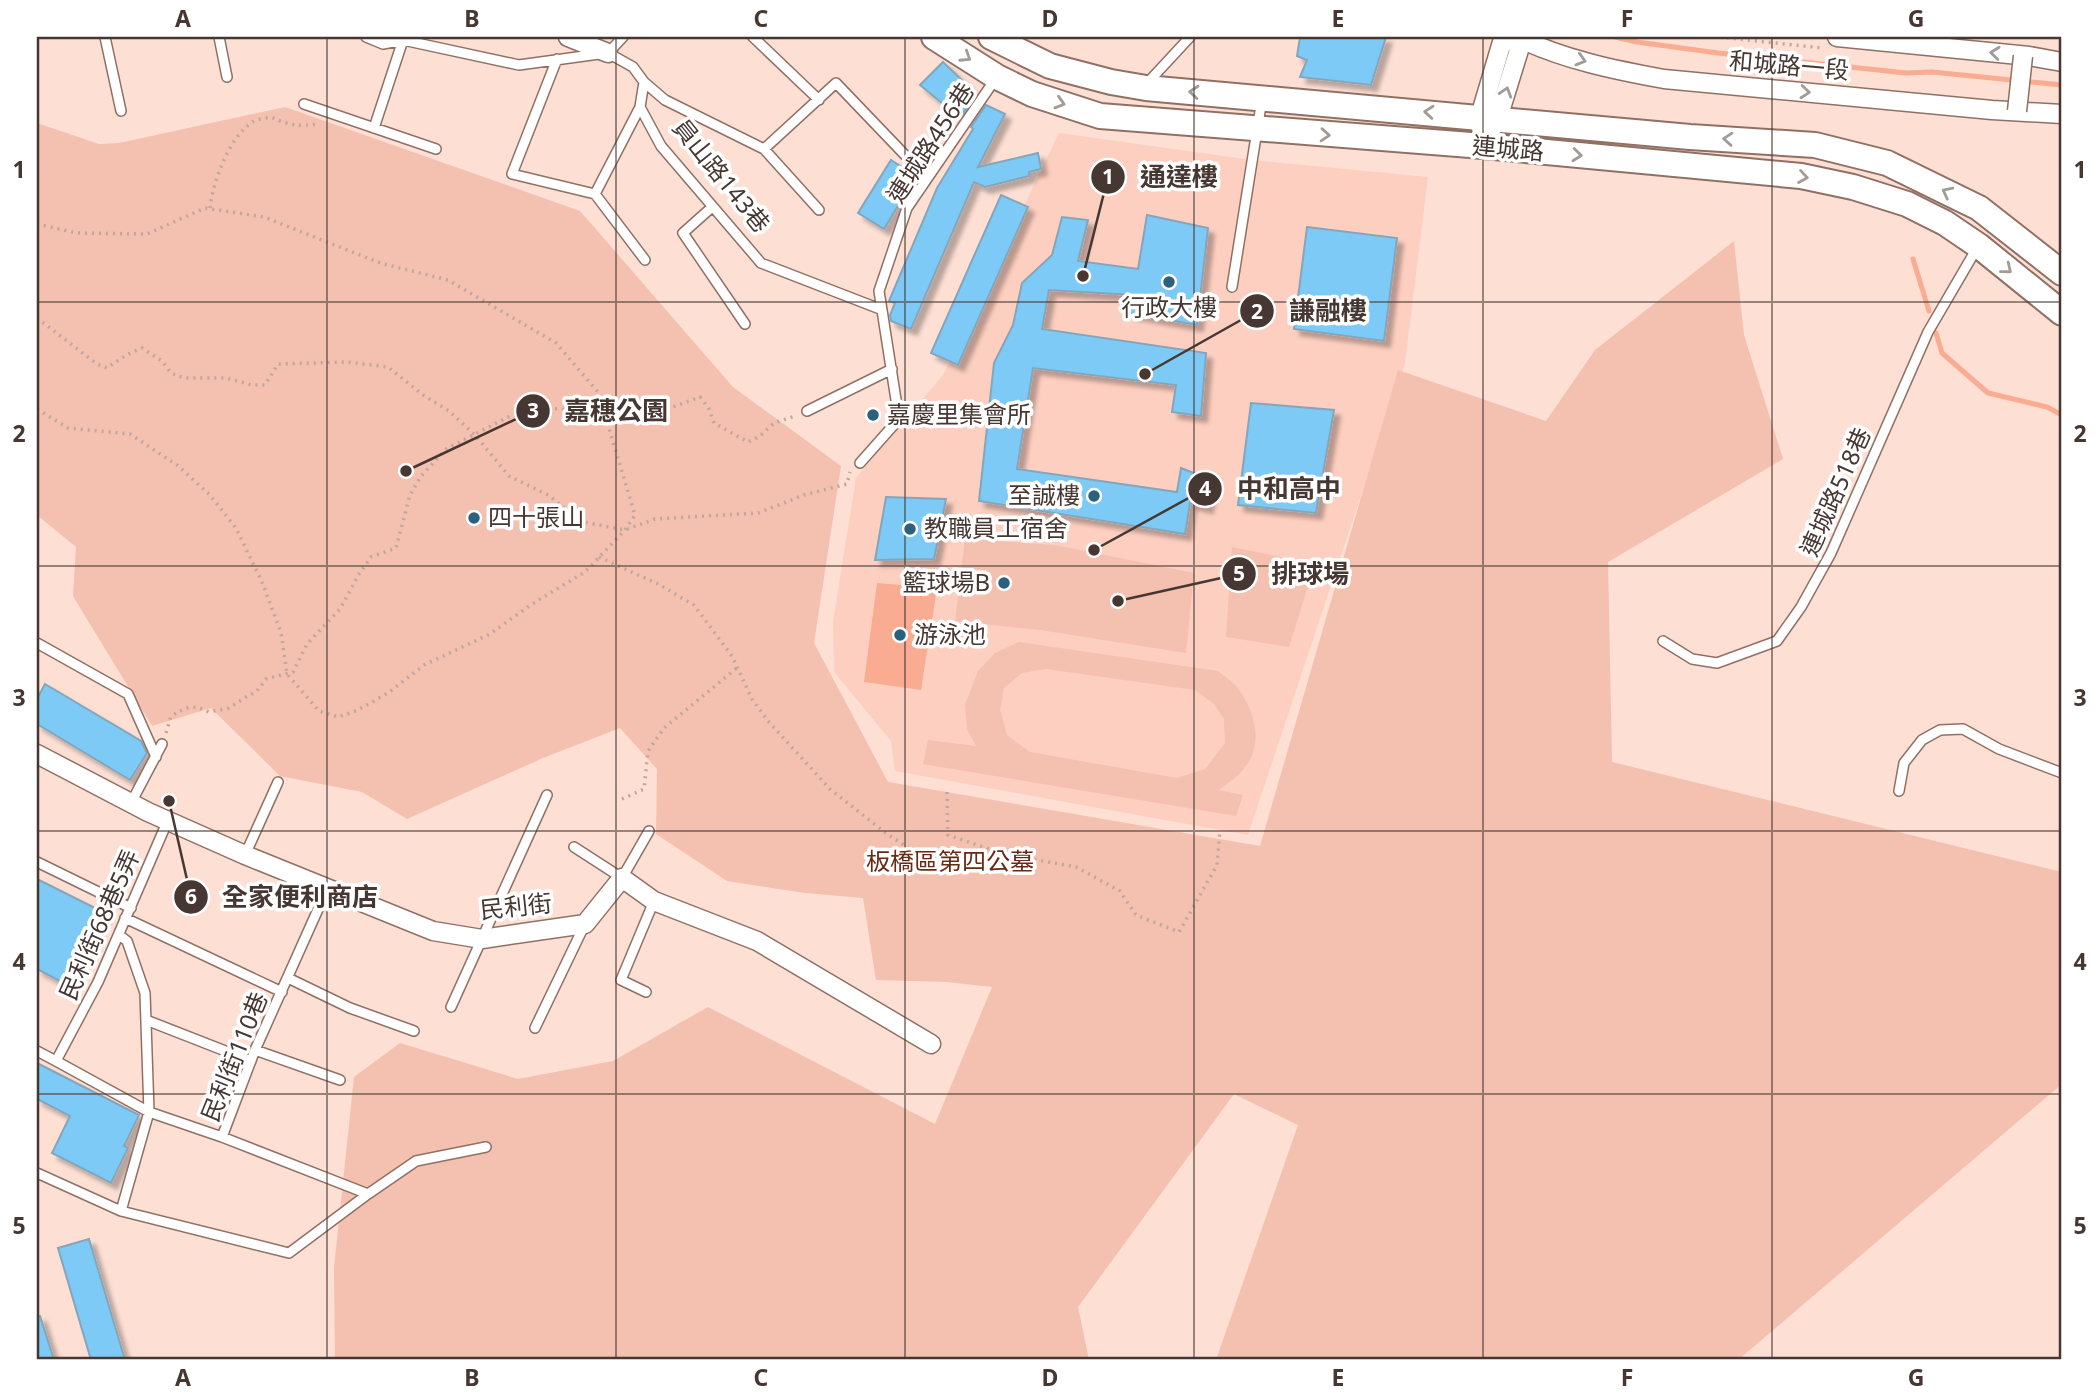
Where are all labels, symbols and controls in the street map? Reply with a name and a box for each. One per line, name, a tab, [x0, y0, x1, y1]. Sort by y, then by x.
text: A	[175, 2, 191, 34]
text: B	[464, 2, 480, 34]
text: C	[754, 2, 769, 34]
text: D	[1042, 2, 1058, 34]
text: E	[1332, 2, 1344, 34]
text: F	[1621, 2, 1633, 34]
text: G	[1908, 2, 1924, 34]
street label: 和城路一段	[1728, 43, 1850, 86]
one-way arrow	[1989, 46, 2000, 61]
one-way arrow	[958, 48, 971, 61]
one-way arrow	[1575, 51, 1587, 66]
street label: 連城路456巷	[879, 76, 981, 209]
one-way arrow	[1800, 84, 1811, 99]
one-way arrow	[1188, 85, 1199, 100]
one-way arrow	[1498, 87, 1512, 99]
one-way arrow	[1053, 95, 1065, 109]
one-way arrow	[1423, 105, 1434, 120]
street label: 員山路143巷	[666, 111, 778, 239]
one-way arrow	[1320, 127, 1331, 142]
street label: 連城路	[1471, 128, 1545, 167]
one-way arrow	[1722, 132, 1733, 147]
one-way arrow	[1571, 147, 1582, 162]
text: 1	[12, 153, 26, 185]
callout: 通達樓	[1091, 153, 1232, 200]
text: 1	[2073, 153, 2087, 185]
text: 通達樓	[1140, 158, 1218, 194]
text: 1	[1102, 162, 1114, 190]
one-way arrow	[1797, 170, 1809, 185]
one-way arrow	[1942, 186, 1954, 200]
one-way arrow	[2000, 260, 2012, 273]
marker: 行政大樓	[1161, 274, 1177, 290]
callout: 謙融樓	[1240, 288, 1381, 335]
place label: 行政大樓	[1121, 290, 1217, 323]
text: 謙融樓	[1289, 292, 1367, 328]
text: 2	[1251, 297, 1263, 325]
callout: 嘉穗公園	[515, 388, 682, 435]
text: 嘉穗公園	[564, 392, 668, 428]
text: 3	[527, 396, 539, 424]
place label: 嘉慶里集會所	[887, 397, 1031, 430]
marker: 嘉慶里集會所	[865, 407, 881, 423]
text: 2	[12, 417, 26, 449]
text: 2	[2073, 417, 2087, 449]
street label: 連城路518巷	[1792, 422, 1878, 561]
callout: 中和高中	[1188, 465, 1355, 512]
text: 中和高中	[1237, 470, 1341, 506]
text: 4	[1199, 474, 1211, 502]
place label: 至誠樓	[1008, 478, 1080, 511]
marker: 至誠樓	[1086, 488, 1102, 504]
place label: 四十張山	[488, 500, 584, 533]
marker: 四十張山	[466, 510, 482, 526]
place label: 教職員工宿舍	[924, 511, 1068, 544]
marker: 教職員工宿舍	[902, 521, 918, 537]
callout: 排球場	[1222, 550, 1363, 597]
text: 排球場	[1271, 555, 1349, 591]
text: 5	[1233, 559, 1245, 587]
place label: 籃球場B	[902, 565, 990, 598]
marker: 籃球場B	[996, 575, 1012, 591]
place label: 游泳池	[914, 617, 986, 650]
marker: 游泳池	[892, 627, 908, 643]
text: 3	[12, 681, 26, 713]
text: 3	[2073, 681, 2087, 713]
street label: 民利街68巷5弄	[51, 844, 146, 1005]
park label: 板橋區第四公墓	[866, 844, 1034, 877]
callout: 全家便利商店	[173, 873, 392, 920]
text: 全家便利商店	[222, 878, 378, 914]
text: 6	[185, 882, 197, 910]
street label: 民利街	[478, 885, 553, 926]
text: 4	[12, 945, 26, 977]
text: 4	[2073, 945, 2087, 977]
street label: 民利街110巷	[193, 987, 275, 1126]
text: 5	[12, 1209, 26, 1241]
text: 5	[2073, 1209, 2087, 1241]
text: A	[175, 1361, 191, 1393]
text: B	[464, 1361, 480, 1393]
text: C	[754, 1361, 769, 1393]
text: D	[1042, 1361, 1058, 1393]
text: E	[1332, 1361, 1344, 1393]
text: F	[1621, 1361, 1633, 1393]
text: G	[1908, 1361, 1924, 1393]

